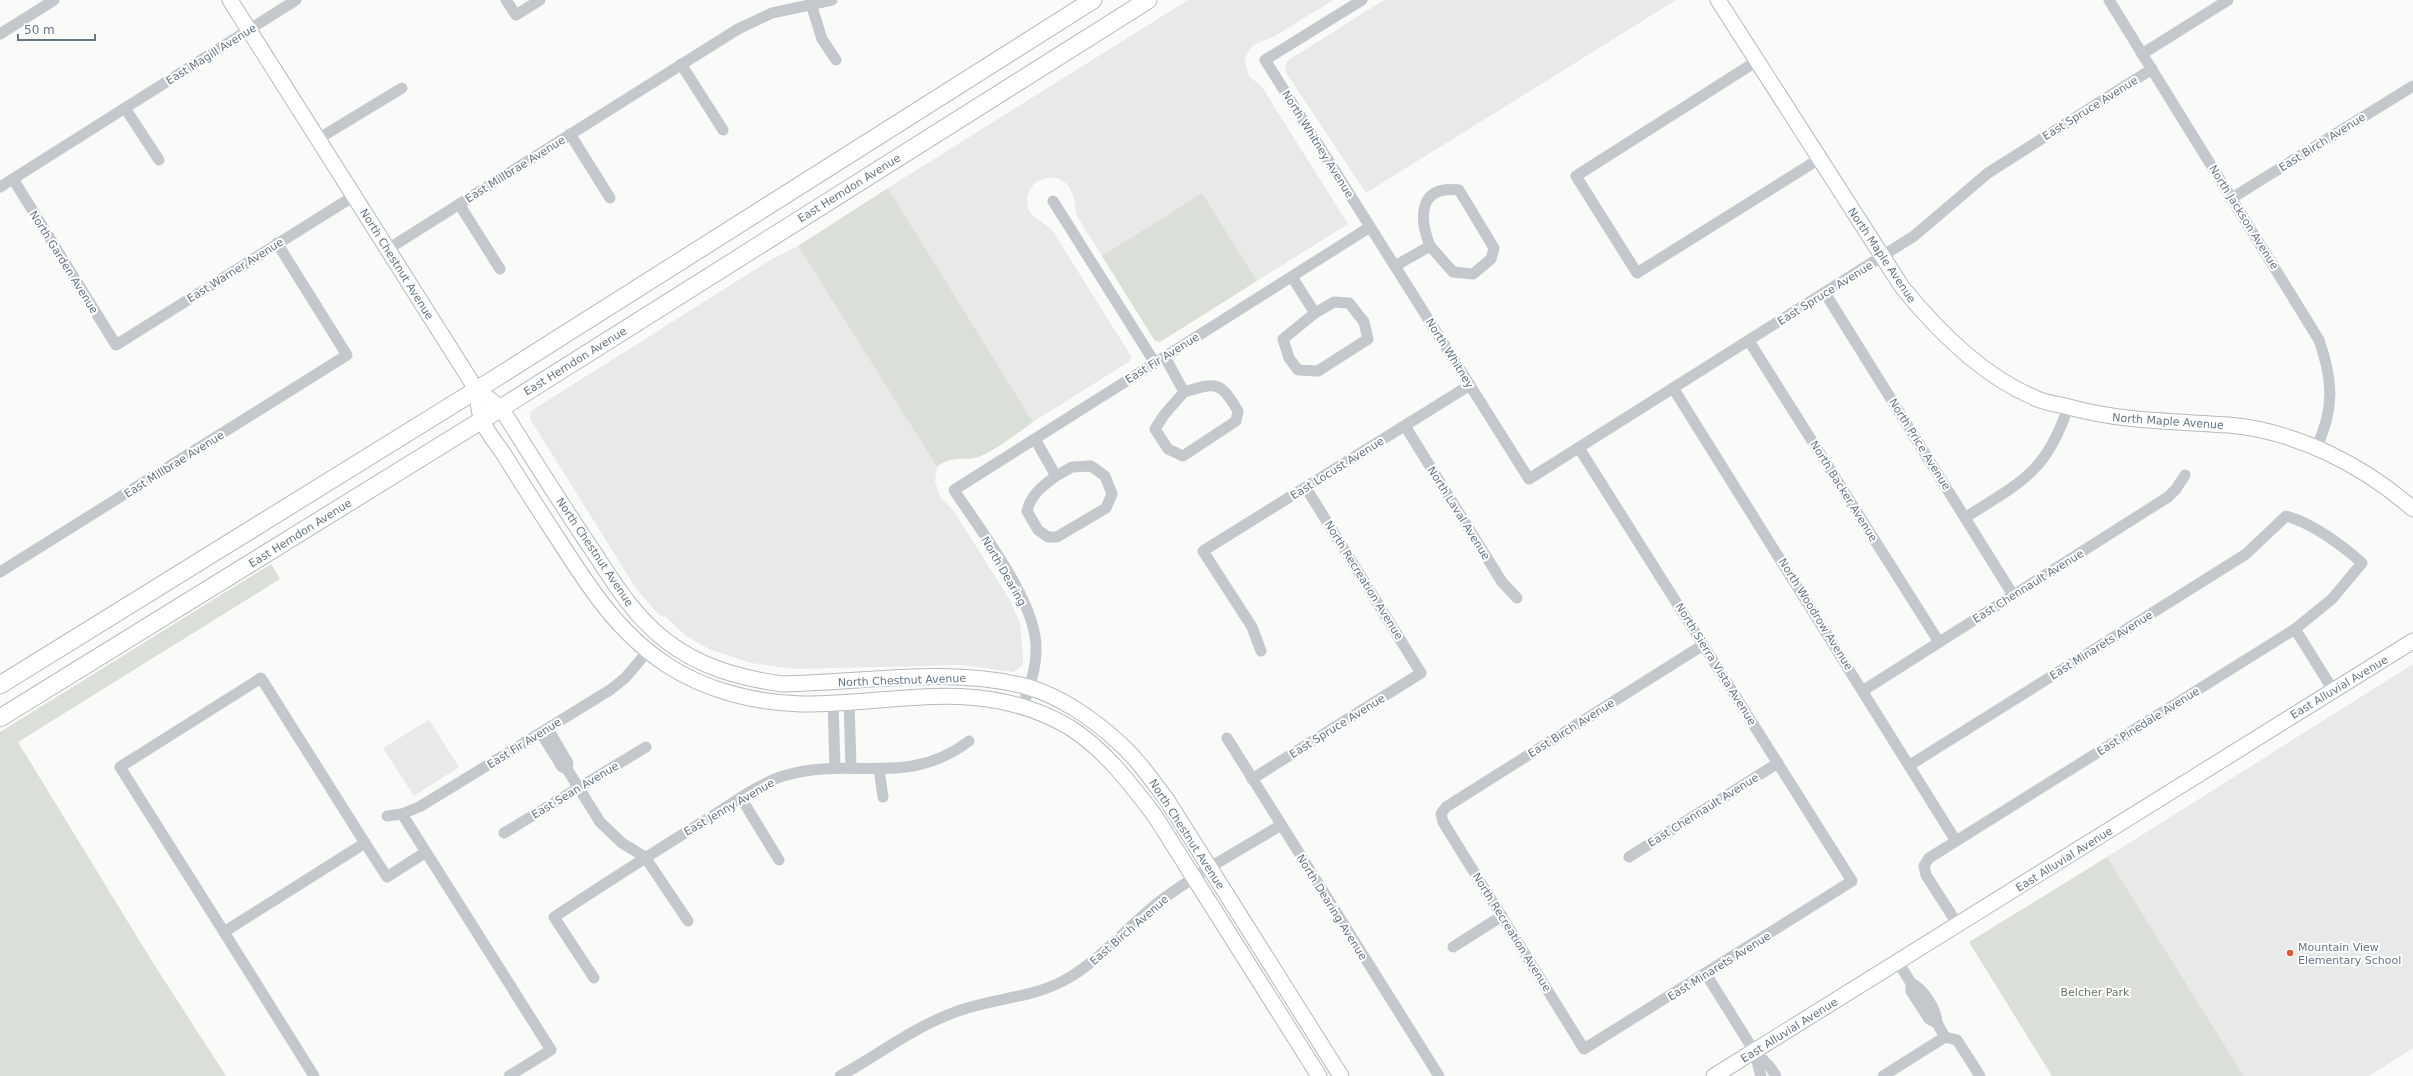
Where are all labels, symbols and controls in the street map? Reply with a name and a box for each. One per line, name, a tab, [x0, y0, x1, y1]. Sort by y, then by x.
scale bar	[18, 16, 95, 42]
street label: East Magill Avenue	[164, 21, 259, 87]
text: 50 m	[24, 23, 55, 37]
street label: East Spruce Avenue	[2040, 74, 2140, 143]
street label: North Whitney Avenue	[1279, 88, 1356, 201]
street label: East Birch Avenue	[2277, 110, 2368, 174]
street label: East Millbrae Avenue	[463, 133, 568, 205]
street label: East Herndon Avenue	[796, 151, 903, 225]
street label: North Jackson Avenue	[2206, 163, 2281, 272]
street label: North Maple Avenue	[1845, 205, 1918, 305]
street label: North Chestnut Avenue	[357, 206, 436, 322]
street label: North Garden Avenue	[27, 208, 101, 316]
street label: East Warner Avenue	[185, 235, 286, 305]
street label: East Spruce Avenue	[1775, 259, 1875, 328]
street label: North Whitney	[1423, 316, 1476, 391]
street label: East Herndon Avenue	[522, 324, 629, 398]
street label: East Fir Avenue	[1123, 330, 1202, 386]
street label: North Price Avenue	[1886, 396, 1953, 493]
street label: North Maple Avenue	[2112, 411, 2224, 432]
street label: East Millbrae Avenue	[122, 428, 227, 500]
street label: East Locust Avenue	[1288, 434, 1386, 502]
street label: North Backer Avenue	[1807, 439, 1880, 544]
street label: North Laval Avenue	[1424, 464, 1493, 563]
street label: North Chestnut Avenue	[553, 495, 636, 609]
street label: East Herndon Avenue	[247, 496, 354, 570]
street label: North Recreation Avenue	[1322, 519, 1406, 642]
street label: North Dearing	[978, 534, 1029, 608]
street label: East Chennault Avenue	[1971, 547, 2086, 626]
street label: North Woodrow Avenue	[1776, 556, 1855, 673]
street label: North Sierra Vista Avenue	[1673, 601, 1759, 728]
street label: East Minarets Avenue	[2047, 608, 2155, 682]
street label: East Alluvial Avenue	[2288, 653, 2391, 722]
street label: North Chestnut Avenue	[838, 672, 967, 689]
street label: East Pinedale Avenue	[2095, 684, 2202, 758]
street label: East Spruce Avenue	[1287, 692, 1387, 761]
street label: East Birch Avenue	[1526, 696, 1617, 760]
street label: East Fir Avenue	[485, 715, 564, 771]
street label: East Sean Avenue	[529, 759, 621, 822]
street label: East Chennault Avenue	[1646, 771, 1761, 850]
street label: East Jenny Avenue	[682, 776, 777, 839]
street label: North Chestnut Avenue	[1146, 777, 1227, 892]
street label: East Alluvial Avenue	[2014, 824, 2115, 895]
street label: North Dearing Avenue	[1294, 852, 1370, 963]
street label: North Recreation Avenue	[1470, 871, 1554, 994]
street label: East Birch Avenue	[1088, 893, 1171, 968]
street label: East Minarets Avenue	[1665, 929, 1773, 1003]
place label: Mountain View Elementary School	[2298, 941, 2401, 967]
marker: Mountain View Elementary School	[2285, 948, 2295, 958]
park label: Belcher Park	[2061, 986, 2130, 999]
street label: East Alluvial Avenue	[1739, 995, 1840, 1066]

